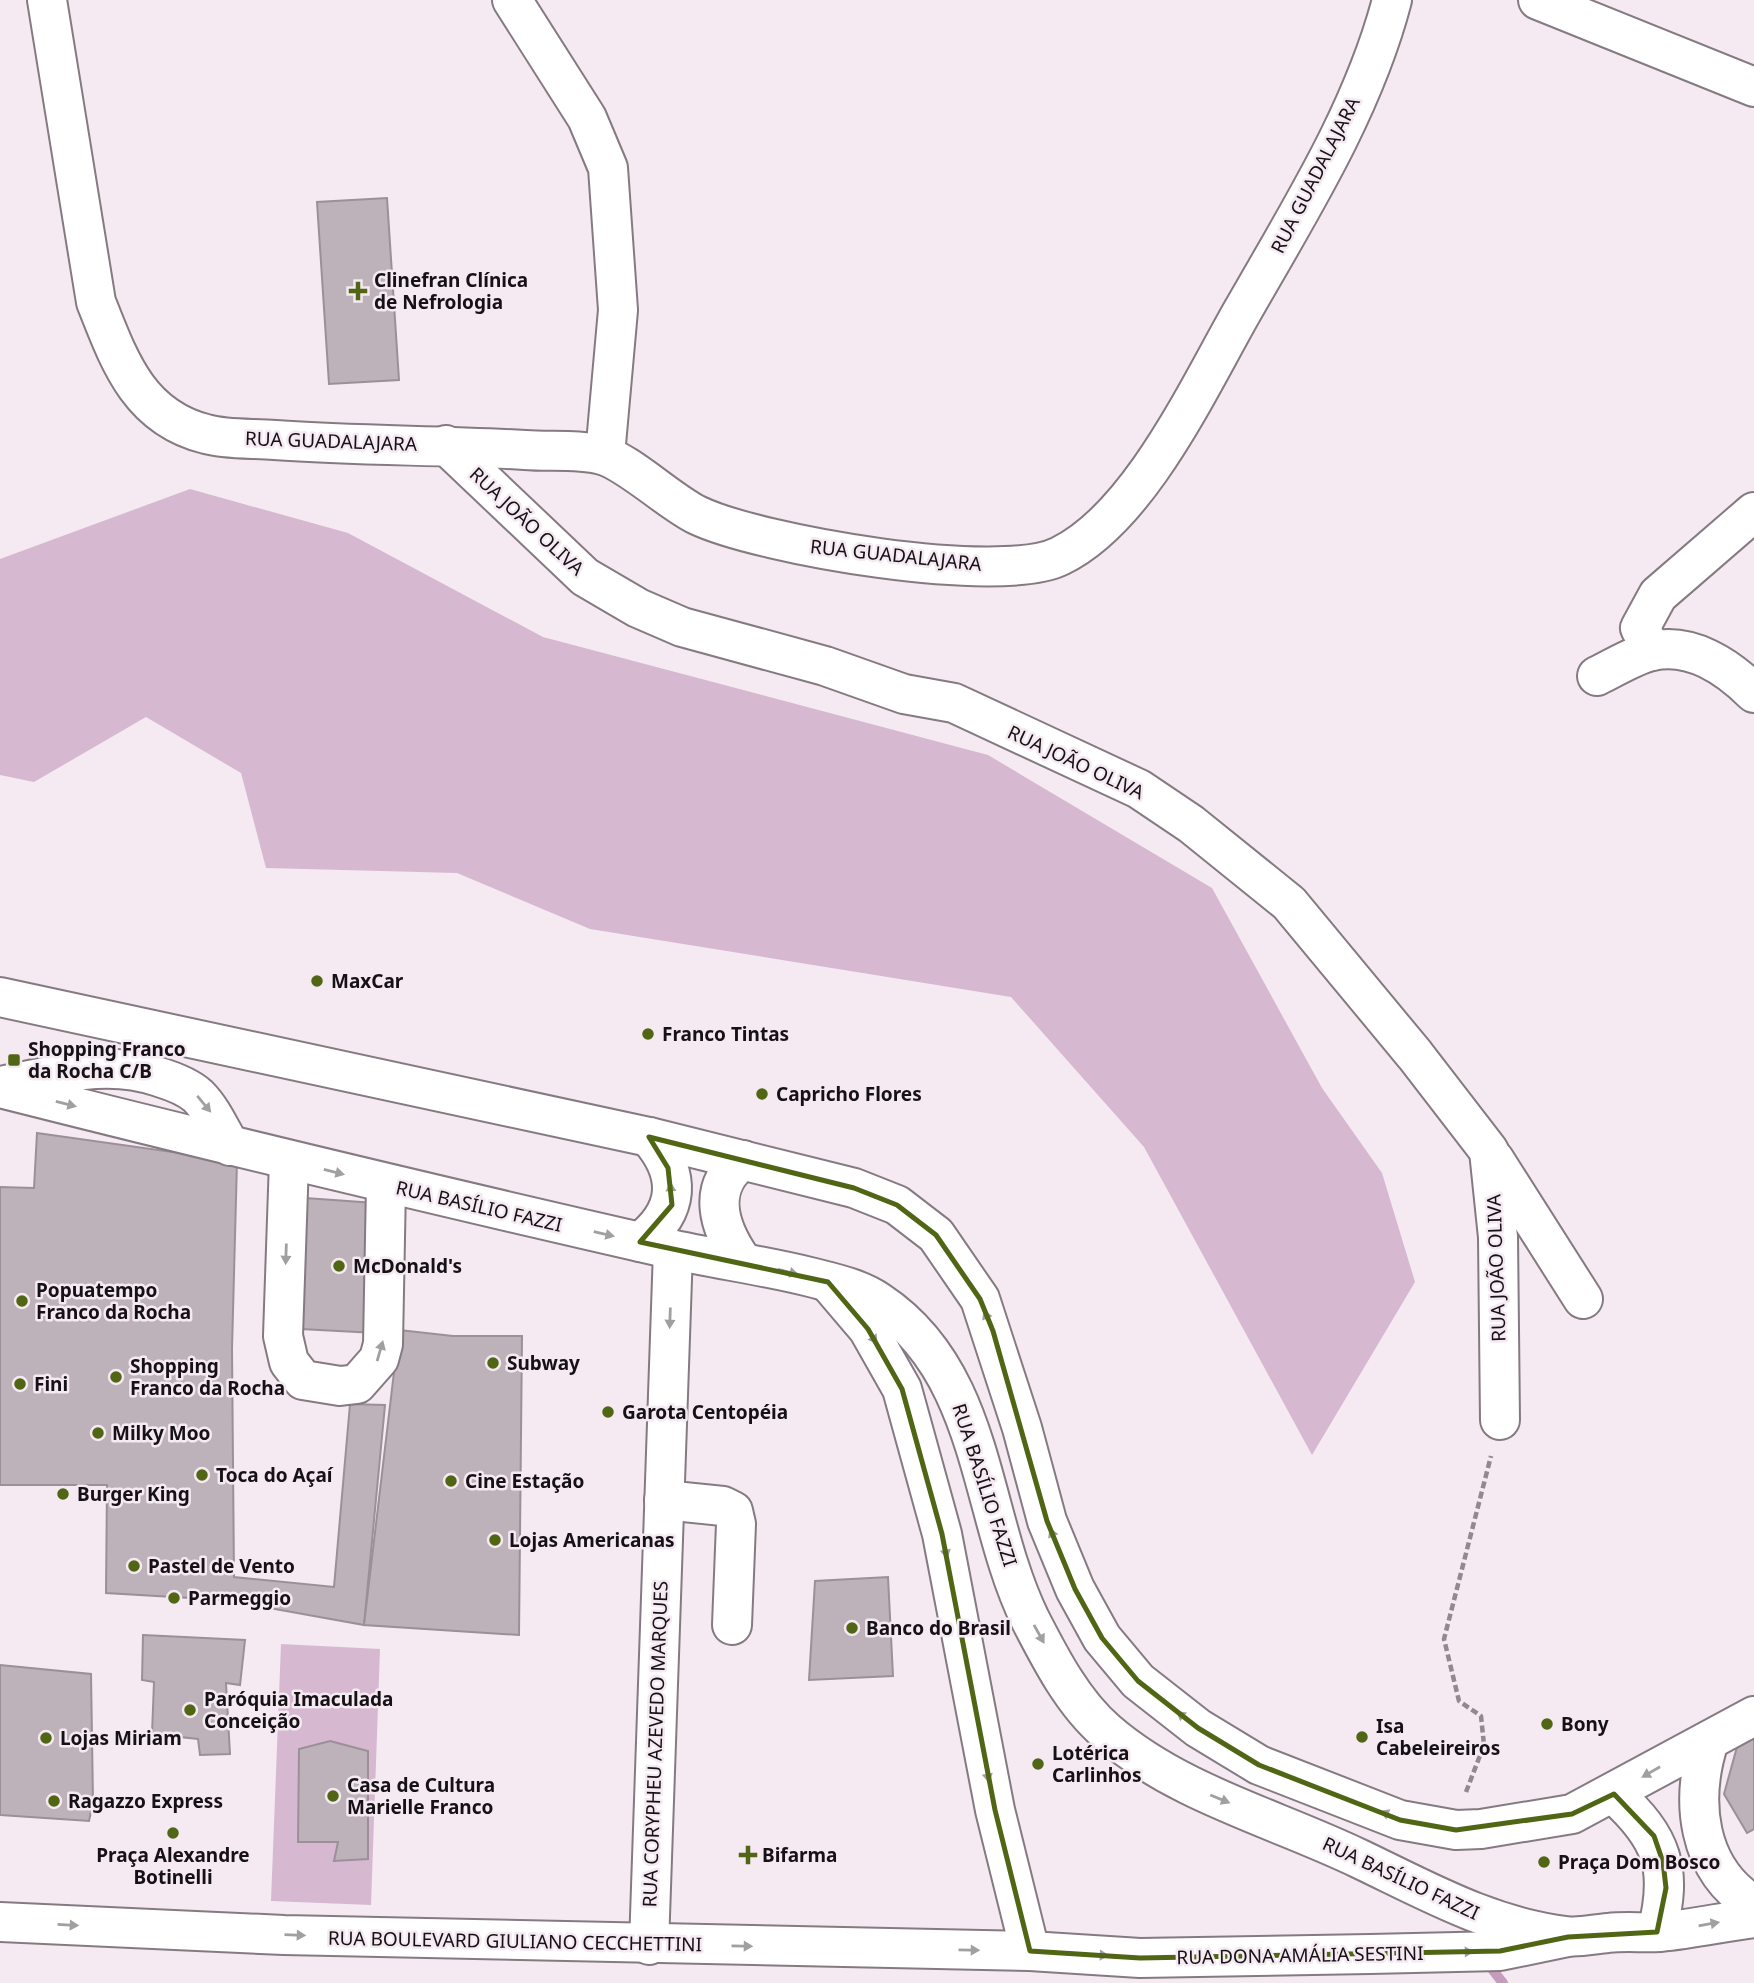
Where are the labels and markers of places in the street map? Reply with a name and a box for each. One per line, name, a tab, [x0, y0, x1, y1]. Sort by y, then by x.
place label: Clinefran Clínica de Nefrologia	[374, 267, 528, 315]
marker: Clinefran Clínica de Nefrologia	[348, 281, 368, 301]
place label: MaxCar	[331, 968, 404, 994]
marker: MaxCar	[309, 973, 325, 989]
place label: Franco Tintas	[662, 1021, 789, 1047]
marker: Franco Tintas	[640, 1026, 656, 1042]
place label: Shopping Franco da Rocha C/B	[28, 1036, 186, 1084]
marker: Shopping Franco da Rocha C/B	[6, 1052, 22, 1068]
place label: Capricho Flores	[776, 1081, 922, 1107]
marker: Capricho Flores	[754, 1086, 770, 1102]
place label: McDonald's	[353, 1253, 462, 1279]
marker: McDonald's	[331, 1258, 347, 1274]
place label: Popuatempo Franco da Rocha	[36, 1277, 191, 1325]
marker: Popuatempo Franco da Rocha	[14, 1293, 30, 1309]
place label: Subway	[507, 1350, 580, 1376]
place label: Shopping Franco da Rocha	[130, 1353, 285, 1401]
marker: Subway	[485, 1355, 501, 1371]
marker: Shopping Franco da Rocha	[108, 1369, 124, 1385]
place label: Fini	[34, 1371, 68, 1397]
marker: Fini	[12, 1376, 28, 1392]
place label: Garota Centopéia	[622, 1399, 788, 1425]
marker: Garota Centopéia	[600, 1404, 616, 1420]
place label: Milky Moo	[112, 1420, 211, 1446]
marker: Milky Moo	[90, 1425, 106, 1441]
place label: Toca do Açaí	[216, 1462, 334, 1488]
marker: Toca do Açaí	[194, 1467, 210, 1483]
place label: Cine Estação	[465, 1468, 584, 1494]
marker: Cine Estação	[443, 1473, 459, 1489]
place label: Burger King	[77, 1481, 190, 1507]
marker: Burger King	[55, 1486, 71, 1502]
place label: Lojas Americanas	[509, 1527, 675, 1553]
marker: Lojas Americanas	[487, 1532, 503, 1548]
place label: Pastel de Vento	[148, 1553, 295, 1579]
marker: Pastel de Vento	[126, 1558, 142, 1574]
place label: Parmeggio	[188, 1585, 291, 1611]
marker: Parmeggio	[166, 1590, 182, 1606]
place label: Banco do Brasil	[866, 1615, 1011, 1641]
marker: Banco do Brasil	[844, 1620, 860, 1636]
place label: Paróquia Imaculada Conceição	[204, 1686, 393, 1734]
marker: Paróquia Imaculada Conceição	[182, 1702, 198, 1718]
place label: Bony	[1561, 1711, 1609, 1737]
place label: Isa Cabeleireiros	[1376, 1713, 1500, 1761]
marker: Bony	[1539, 1716, 1555, 1732]
place label: Lojas Miriam	[60, 1725, 182, 1751]
marker: Isa Cabeleireiros	[1354, 1729, 1370, 1745]
marker: Lojas Miriam	[38, 1730, 54, 1746]
place label: Lotérica Carlinhos	[1052, 1740, 1142, 1788]
marker: Lotérica Carlinhos	[1030, 1756, 1046, 1772]
place label: Casa de Cultura Marielle Franco	[347, 1772, 495, 1820]
place label: Ragazzo Express	[68, 1788, 223, 1814]
marker: Casa de Cultura Marielle Franco	[325, 1788, 341, 1804]
marker: Ragazzo Express	[46, 1793, 62, 1809]
marker: Praça Alexandre Botinelli	[165, 1825, 181, 1841]
place label: Praça Alexandre Botinelli	[96, 1842, 250, 1890]
place label: Bifarma	[762, 1842, 837, 1868]
marker: Bifarma	[740, 1847, 756, 1863]
place label: Praça Dom Bosco	[1558, 1849, 1720, 1875]
marker: Praça Dom Bosco	[1536, 1854, 1552, 1870]

